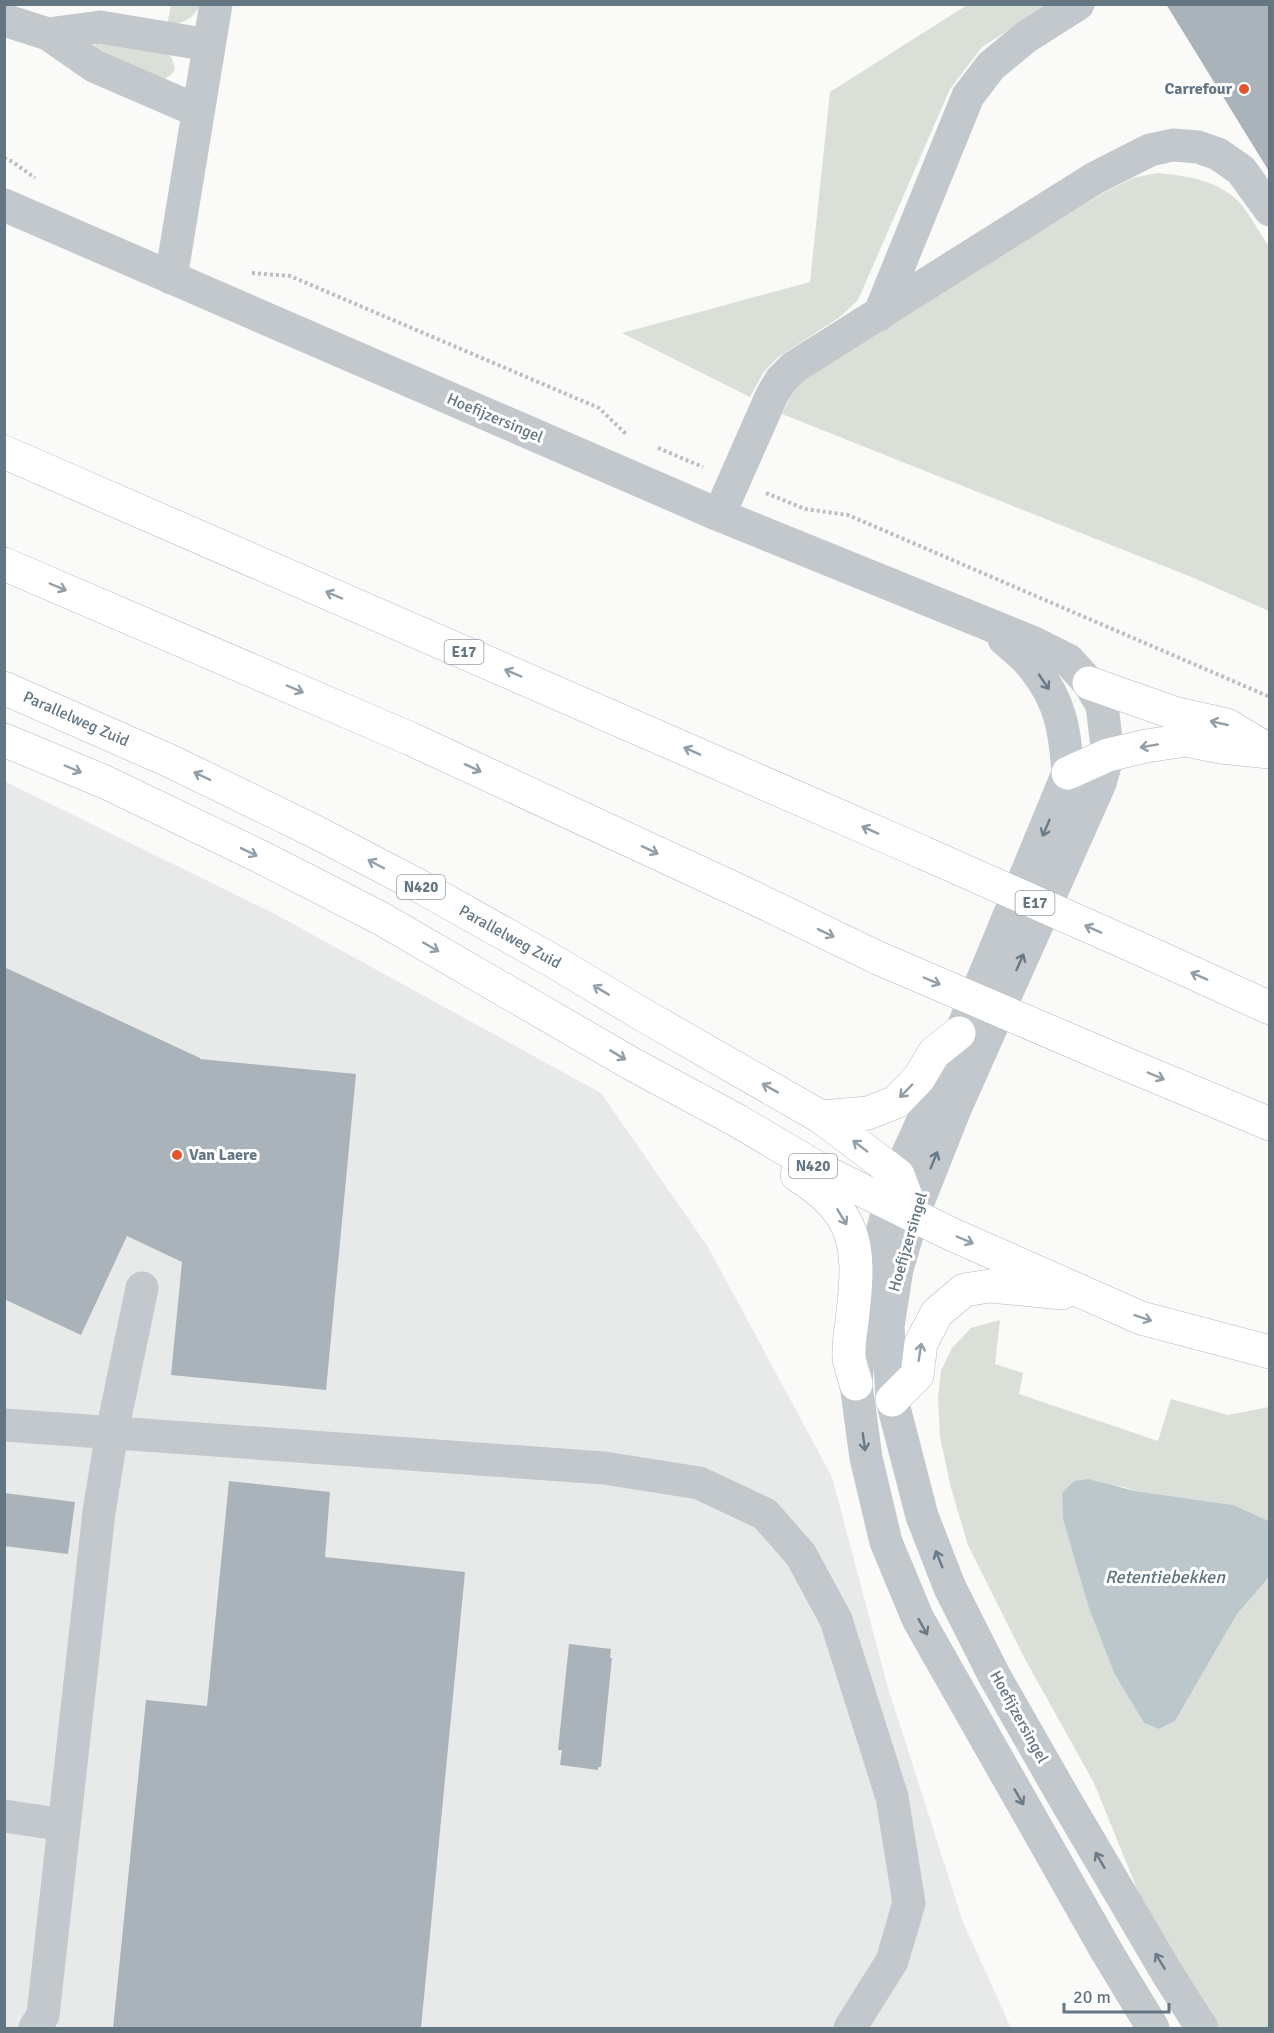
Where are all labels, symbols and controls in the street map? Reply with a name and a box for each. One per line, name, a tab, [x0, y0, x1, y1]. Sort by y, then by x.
place label: Carrefour	[1164, 79, 1233, 99]
marker: Carrefour	[1237, 82, 1251, 96]
street label: Hoefijzersingel	[444, 389, 547, 447]
one-way arrow	[49, 582, 67, 593]
one-way arrow	[326, 589, 344, 600]
road number: E17	[444, 640, 484, 664]
one-way arrow	[504, 667, 523, 678]
one-way arrow	[1038, 673, 1050, 689]
one-way arrow	[285, 684, 303, 695]
street label: Parallelweg Zuid	[20, 687, 132, 751]
one-way arrow	[1209, 716, 1228, 728]
one-way arrow	[1140, 740, 1160, 751]
one-way arrow	[683, 745, 701, 756]
one-way arrow	[464, 762, 482, 774]
one-way arrow	[64, 764, 82, 775]
one-way arrow	[194, 770, 212, 782]
one-way arrow	[1040, 818, 1051, 836]
one-way arrow	[861, 824, 880, 835]
one-way arrow	[641, 844, 659, 856]
one-way arrow	[240, 846, 258, 858]
one-way arrow	[368, 858, 386, 869]
road number: N420	[397, 875, 445, 899]
road number: E17	[1016, 891, 1054, 915]
street label: Parallelweg Zuid	[455, 901, 565, 973]
one-way arrow	[1085, 922, 1103, 934]
one-way arrow	[817, 928, 835, 940]
one-way arrow	[422, 942, 439, 954]
one-way arrow	[1015, 954, 1026, 972]
one-way arrow	[1191, 970, 1209, 981]
one-way arrow	[922, 976, 940, 987]
one-way arrow	[593, 984, 610, 996]
one-way arrow	[609, 1050, 626, 1062]
one-way arrow	[1147, 1071, 1165, 1082]
one-way arrow	[762, 1082, 779, 1094]
one-way arrow	[899, 1084, 914, 1099]
one-way arrow	[852, 1139, 868, 1152]
place label: Van Laere	[189, 1145, 257, 1165]
marker: Van Laere	[170, 1148, 184, 1162]
one-way arrow	[929, 1152, 940, 1170]
road number: N420	[789, 1154, 837, 1178]
street label: Hoefijzersingel	[884, 1189, 932, 1294]
one-way arrow	[836, 1208, 848, 1225]
one-way arrow	[956, 1235, 974, 1246]
one-way arrow	[1133, 1313, 1152, 1324]
one-way arrow	[915, 1343, 926, 1362]
one-way arrow	[859, 1432, 870, 1451]
one-way arrow	[932, 1550, 943, 1568]
water label: Retentiebekken	[1105, 1566, 1226, 1588]
one-way arrow	[918, 1617, 929, 1635]
street label: Hoefijzersingel	[985, 1667, 1053, 1767]
one-way arrow	[1013, 1788, 1025, 1805]
one-way arrow	[1094, 1851, 1106, 1868]
one-way arrow	[1154, 1953, 1166, 1970]
scale bar	[1064, 1976, 1169, 2014]
text: 20 m	[1073, 1986, 1111, 2008]

